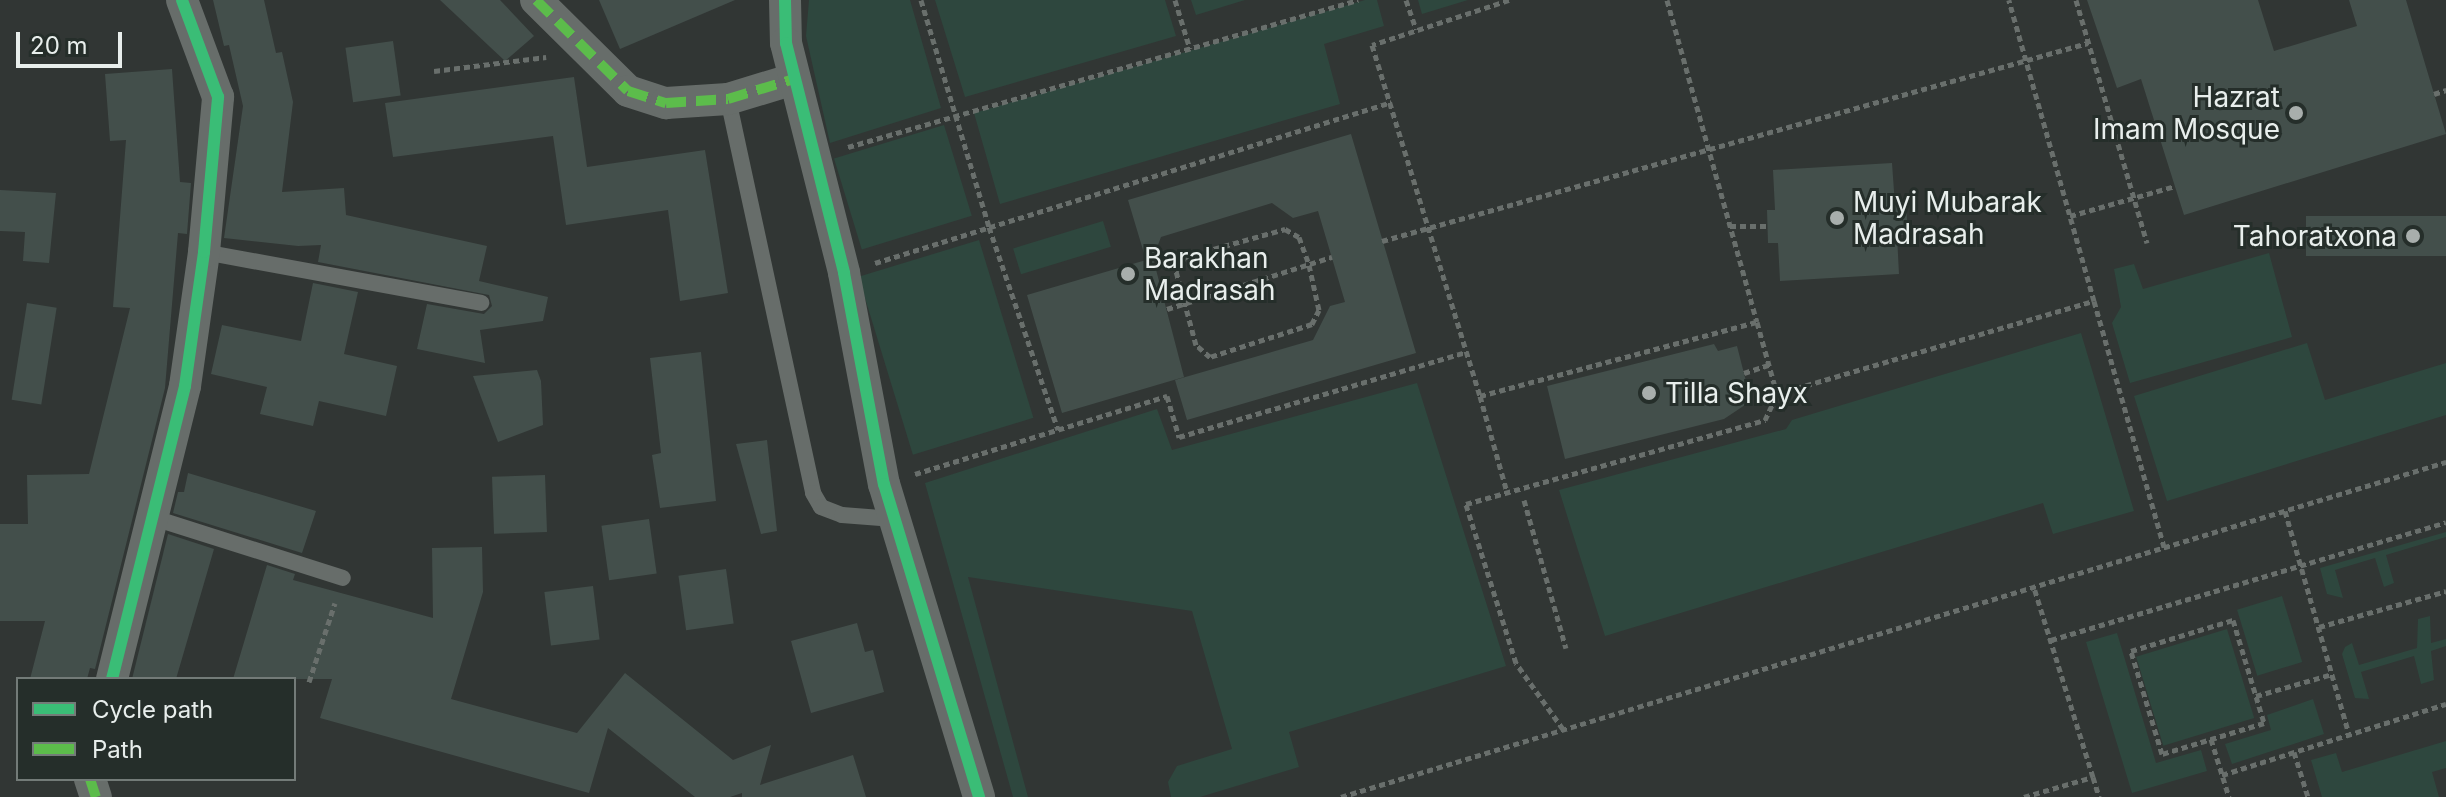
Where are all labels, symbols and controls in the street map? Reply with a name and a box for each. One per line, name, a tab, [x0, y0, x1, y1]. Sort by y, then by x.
scale bar	[20, 16, 126, 66]
text: 20 m	[30, 31, 88, 60]
place label: Hazrat Imam Mosque	[2093, 80, 2280, 146]
marker: Hazrat Imam Mosque	[2287, 104, 2305, 122]
place label: Muyi Mubarak Madrasah	[1853, 185, 2042, 251]
marker: Muyi Mubarak Madrasah	[1828, 209, 1846, 227]
place label: Tahoratxona	[2233, 219, 2397, 253]
marker: Tahoratxona	[2404, 227, 2422, 245]
place label: Barakhan Madrasah	[1144, 241, 1275, 307]
marker: Barakhan Madrasah	[1119, 265, 1137, 283]
place label: Tilla Shayx	[1665, 376, 1808, 410]
marker: Tilla Shayx	[1640, 384, 1658, 402]
legend	[16, 677, 296, 781]
text: Cycle path	[92, 695, 213, 724]
text: Path	[92, 735, 143, 764]

